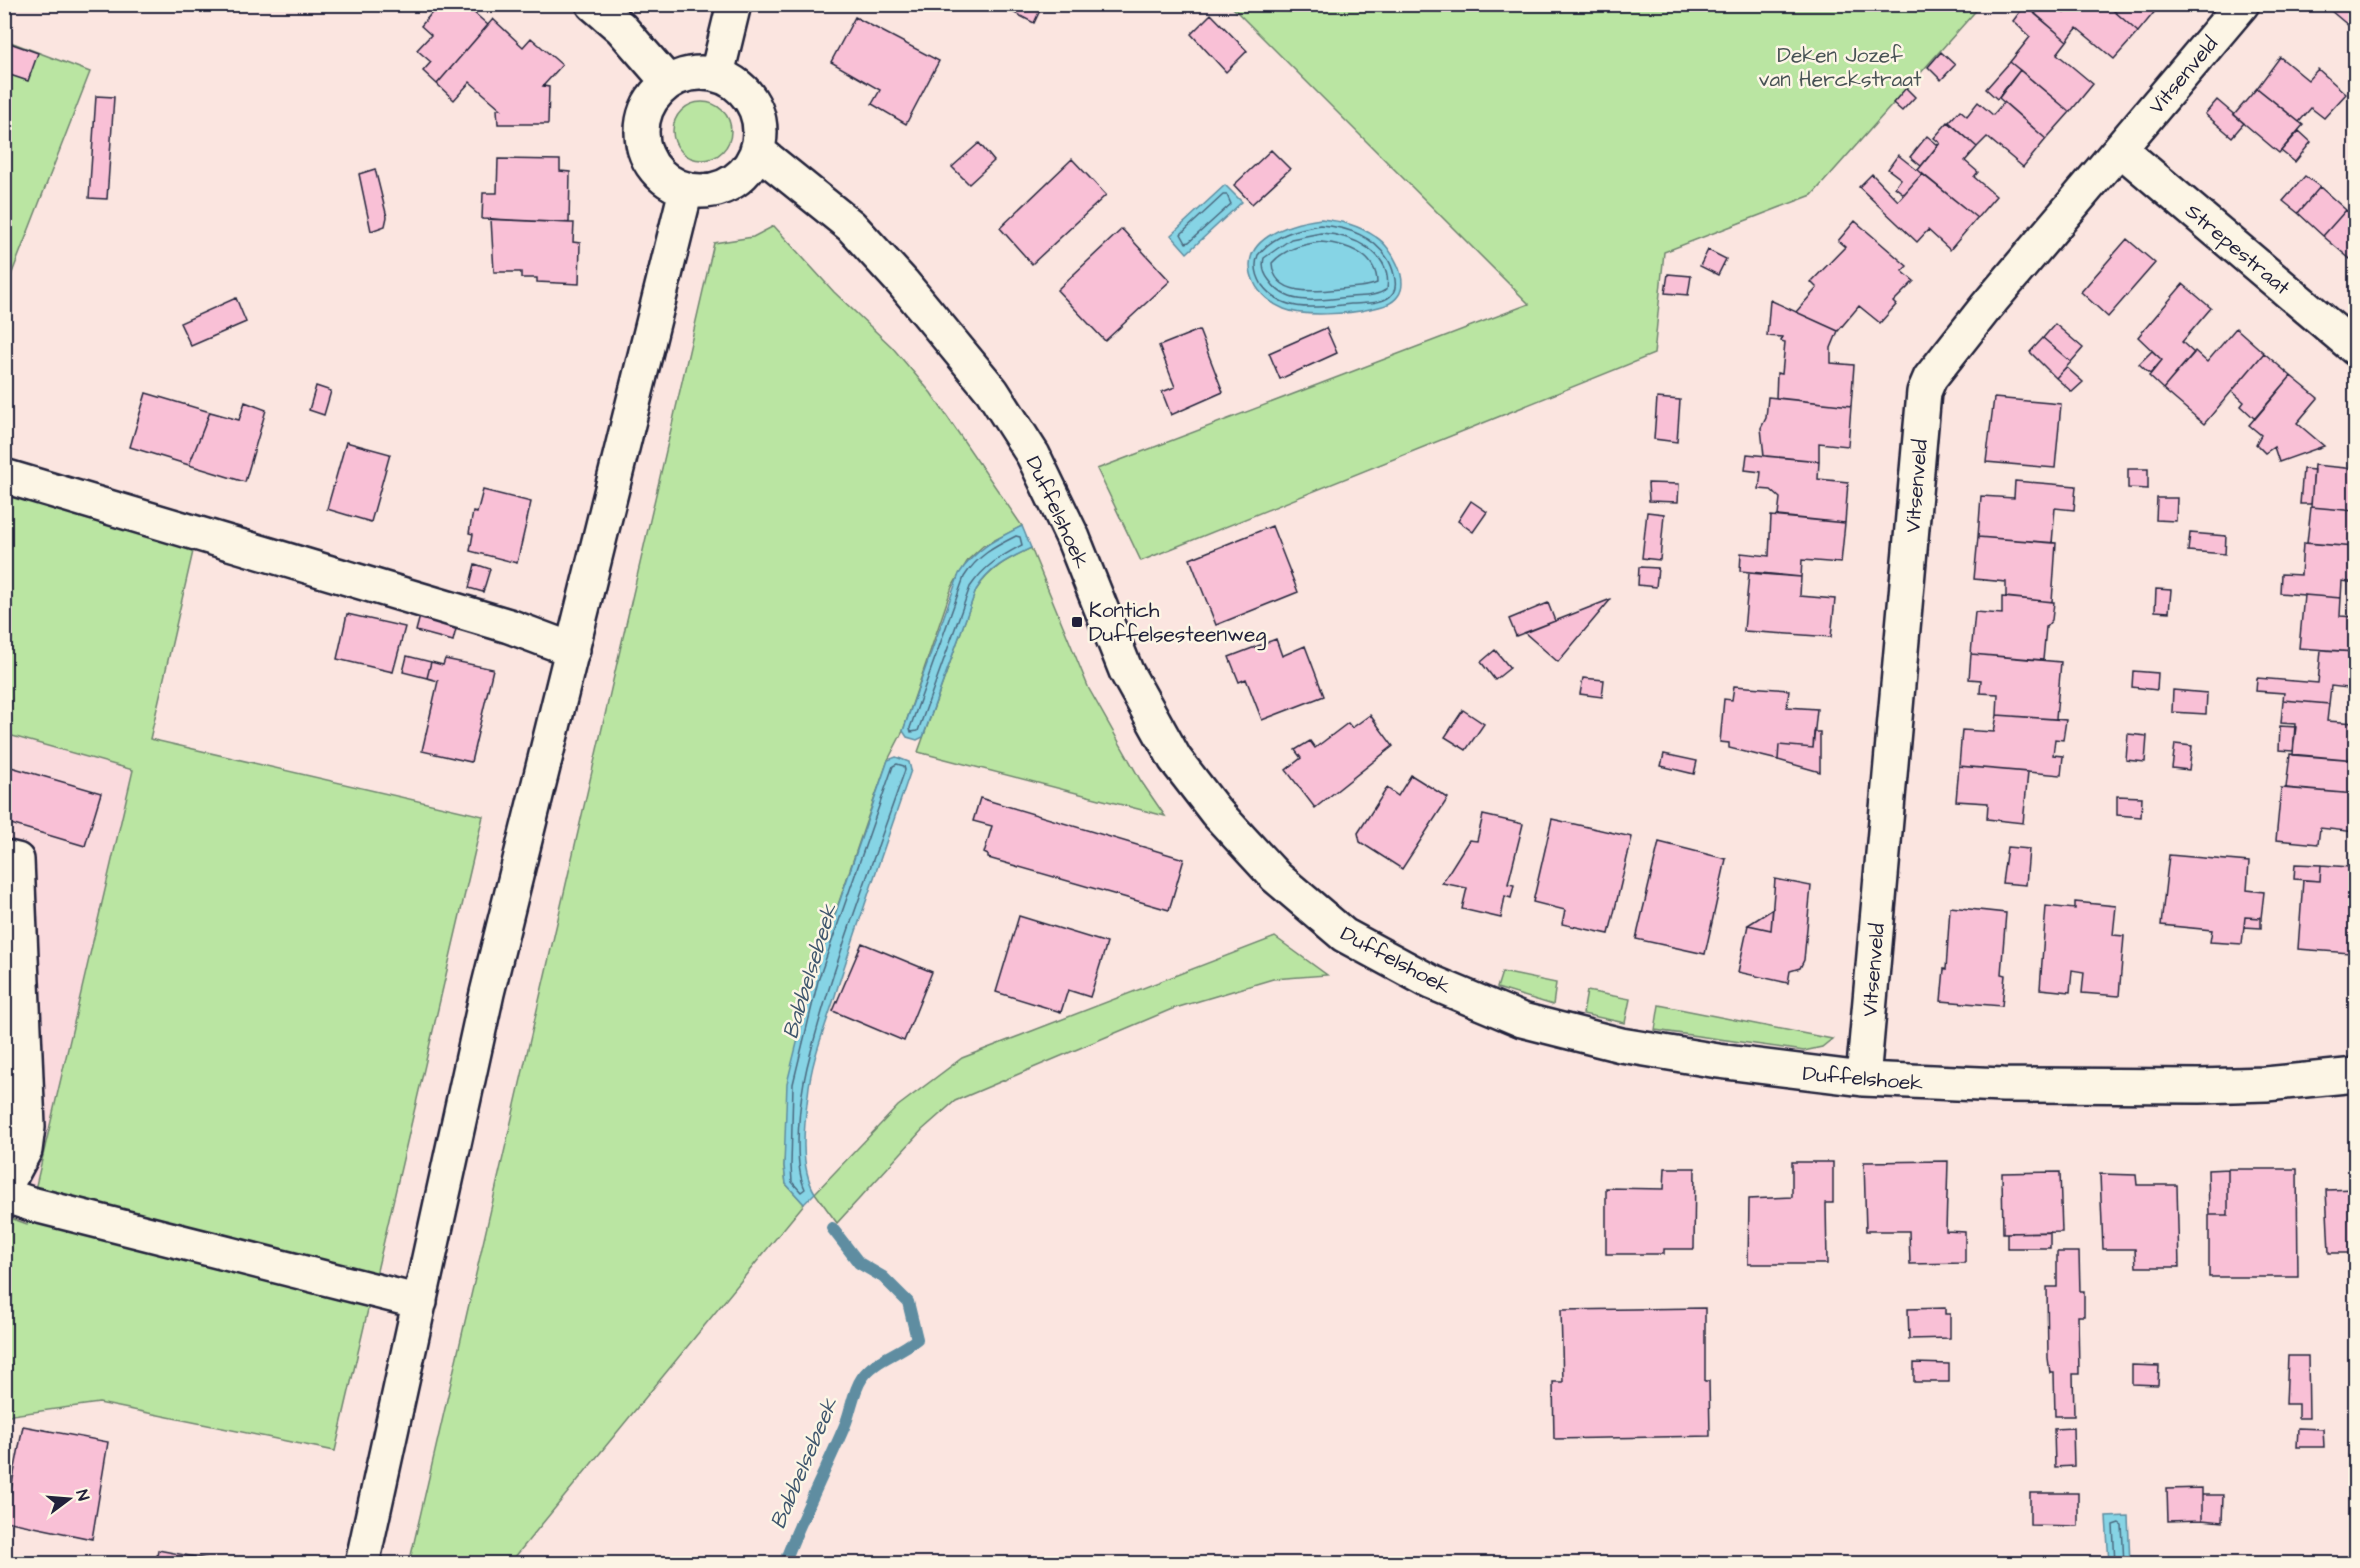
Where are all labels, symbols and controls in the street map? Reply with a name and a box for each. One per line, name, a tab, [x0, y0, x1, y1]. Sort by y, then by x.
street label: Vitsenveld	[2142, 30, 2225, 120]
park label: Deken Jozef van Herckstraat	[1759, 41, 1922, 94]
street label: Strepestraat	[2179, 197, 2297, 303]
street label: Vitsenveld	[1898, 438, 1935, 534]
street label: Duffelshoek	[1019, 451, 1096, 573]
place label: Kontich Duffelsesteenweg	[1089, 596, 1266, 651]
marker: Kontich Duffelsesteenweg	[1070, 615, 1084, 629]
water label: Babbelsebeek	[775, 900, 846, 1043]
street label: Duffelshoek	[1336, 919, 1456, 1002]
street label: Vitsenveld	[1855, 922, 1892, 1018]
street label: Duffelshoek	[1801, 1059, 1925, 1098]
water label: Babbelsebeek	[763, 1393, 846, 1534]
north arrow	[39, 1469, 99, 1529]
text: N	[71, 1487, 94, 1503]

